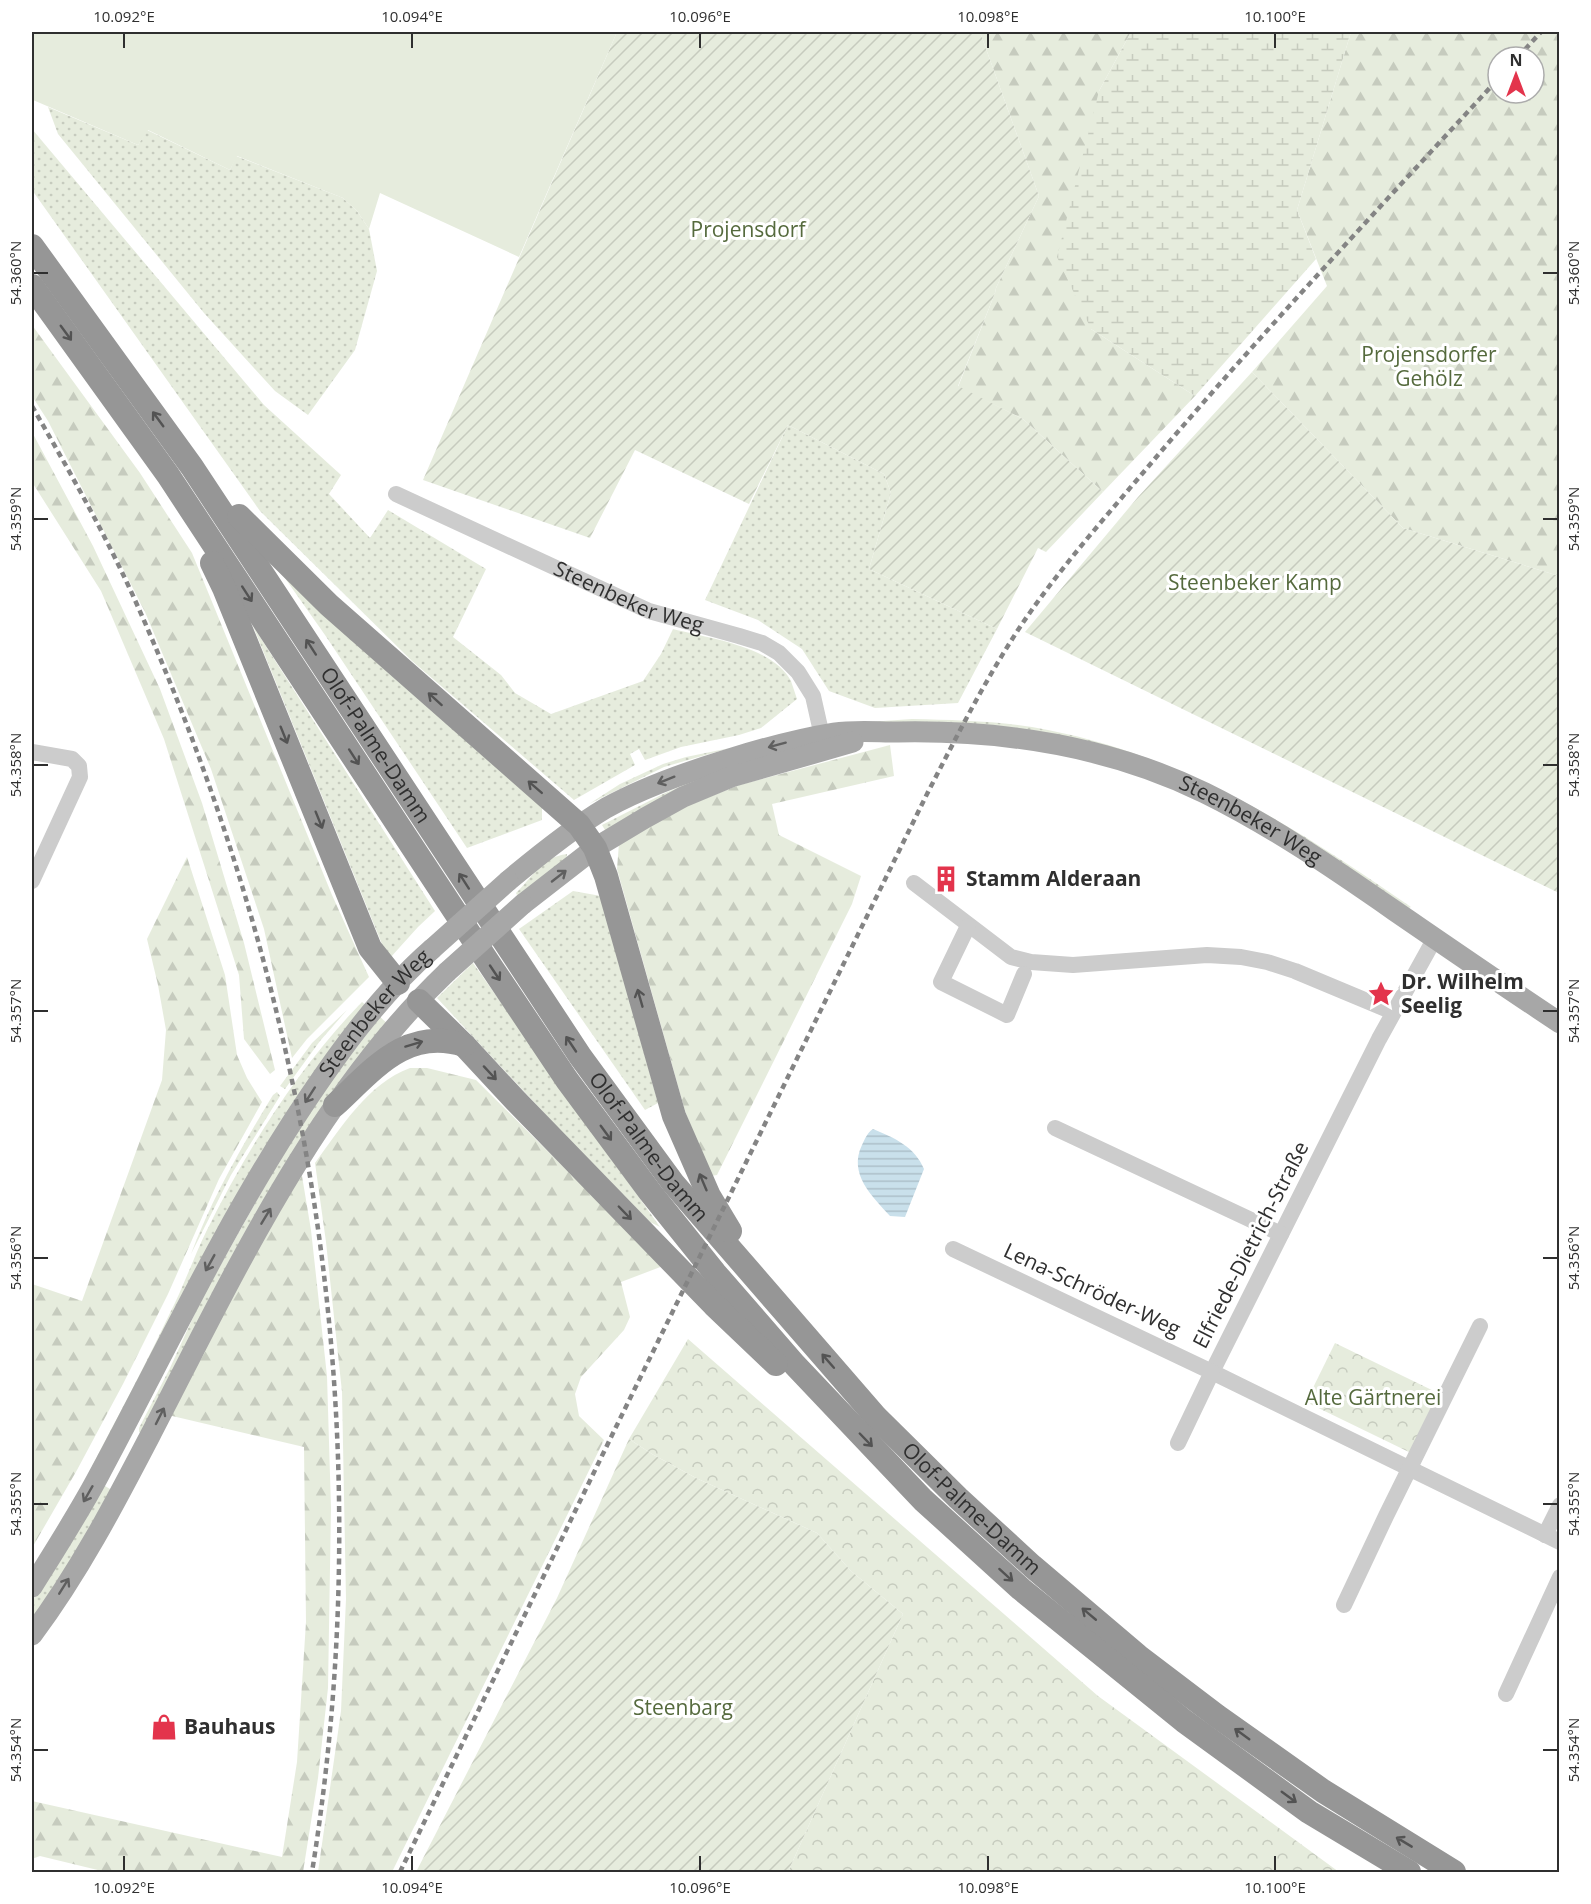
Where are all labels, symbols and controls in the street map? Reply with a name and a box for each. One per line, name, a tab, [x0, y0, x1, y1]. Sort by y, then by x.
text: 10.092°E	[93, 6, 155, 26]
text: 10.094°E	[381, 6, 443, 26]
text: 10.096°E	[669, 6, 731, 26]
text: 10.098°E	[957, 6, 1019, 26]
text: 10.100°E	[1244, 6, 1306, 26]
north arrow	[1486, 45, 1546, 105]
text: N	[1509, 49, 1523, 71]
park label: Projensdorf	[691, 215, 807, 243]
text: 54.360°N	[5, 241, 25, 305]
text: 54.360°N	[1563, 241, 1583, 305]
one-way arrow	[60, 325, 72, 341]
park label: Projensdorfer Gehölz	[1361, 340, 1497, 392]
one-way arrow	[152, 412, 164, 428]
text: 54.359°N	[5, 487, 25, 551]
text: 54.359°N	[1563, 487, 1583, 551]
street label: Steenbeker Weg	[550, 554, 707, 639]
park label: Steenbeker Kamp	[1168, 568, 1342, 596]
one-way arrow	[241, 585, 253, 601]
one-way arrow	[305, 639, 317, 656]
street label: Olof-Palme-Damm	[314, 661, 438, 828]
one-way arrow	[428, 692, 443, 706]
one-way arrow	[279, 725, 290, 744]
text: 54.358°N	[5, 733, 25, 797]
text: 54.358°N	[1563, 733, 1583, 797]
one-way arrow	[768, 740, 787, 751]
one-way arrow	[348, 748, 360, 765]
street label: Steenbeker Weg	[1175, 768, 1328, 871]
one-way arrow	[657, 775, 676, 786]
one-way arrow	[528, 780, 543, 794]
one-way arrow	[314, 811, 325, 829]
building icon: Stamm Alderaan	[931, 864, 961, 894]
place label: Stamm Alderaan	[966, 864, 1141, 892]
one-way arrow	[550, 869, 566, 882]
one-way arrow	[457, 873, 469, 890]
street label: Steenbeker Weg	[312, 942, 436, 1082]
one-way arrow	[489, 964, 501, 981]
place label: Dr. Wilhelm Seelig	[1401, 967, 1524, 1019]
text: 54.357°N	[5, 979, 25, 1043]
place icon: Dr. Wilhelm Seelig	[1366, 979, 1396, 1009]
text: 54.357°N	[1563, 979, 1583, 1043]
one-way arrow	[634, 989, 645, 1008]
one-way arrow	[565, 1036, 577, 1052]
one-way arrow	[404, 1038, 423, 1049]
one-way arrow	[483, 1065, 497, 1080]
street label: Olof-Palme-Damm	[583, 1066, 715, 1227]
one-way arrow	[304, 1087, 316, 1103]
one-way arrow	[600, 1124, 612, 1140]
street label: Elfriede-Dietrich-Straße	[1186, 1136, 1314, 1353]
one-way arrow	[697, 1173, 708, 1192]
one-way arrow	[617, 1205, 632, 1220]
one-way arrow	[260, 1208, 272, 1225]
text: 54.356°N	[5, 1226, 25, 1290]
text: 54.356°N	[1563, 1226, 1583, 1290]
street label: Lena-Schröder-Weg	[999, 1236, 1185, 1342]
one-way arrow	[204, 1254, 216, 1271]
one-way arrow	[821, 1354, 835, 1369]
park label: Alte Gärtnerei	[1305, 1383, 1441, 1411]
one-way arrow	[154, 1408, 166, 1426]
one-way arrow	[858, 1432, 872, 1447]
street label: Olof-Palme-Damm	[897, 1436, 1048, 1581]
text: 54.355°N	[5, 1472, 25, 1536]
text: 54.355°N	[1563, 1472, 1583, 1536]
one-way arrow	[82, 1485, 94, 1502]
one-way arrow	[998, 1568, 1013, 1582]
one-way arrow	[58, 1578, 70, 1595]
one-way arrow	[1082, 1607, 1097, 1621]
park label: Steenbarg	[633, 1693, 733, 1721]
shop icon: Bauhaus	[149, 1712, 179, 1742]
place label: Bauhaus	[184, 1712, 275, 1740]
text: 54.354°N	[5, 1718, 25, 1782]
text: 54.354°N	[1563, 1718, 1583, 1782]
one-way arrow	[1235, 1728, 1251, 1740]
one-way arrow	[1280, 1791, 1296, 1803]
one-way arrow	[1396, 1836, 1413, 1848]
text: 10.092°E	[93, 1877, 155, 1897]
text: 10.094°E	[381, 1877, 443, 1897]
text: 10.096°E	[669, 1877, 731, 1897]
text: 10.098°E	[957, 1877, 1019, 1897]
text: 10.100°E	[1244, 1877, 1306, 1897]

